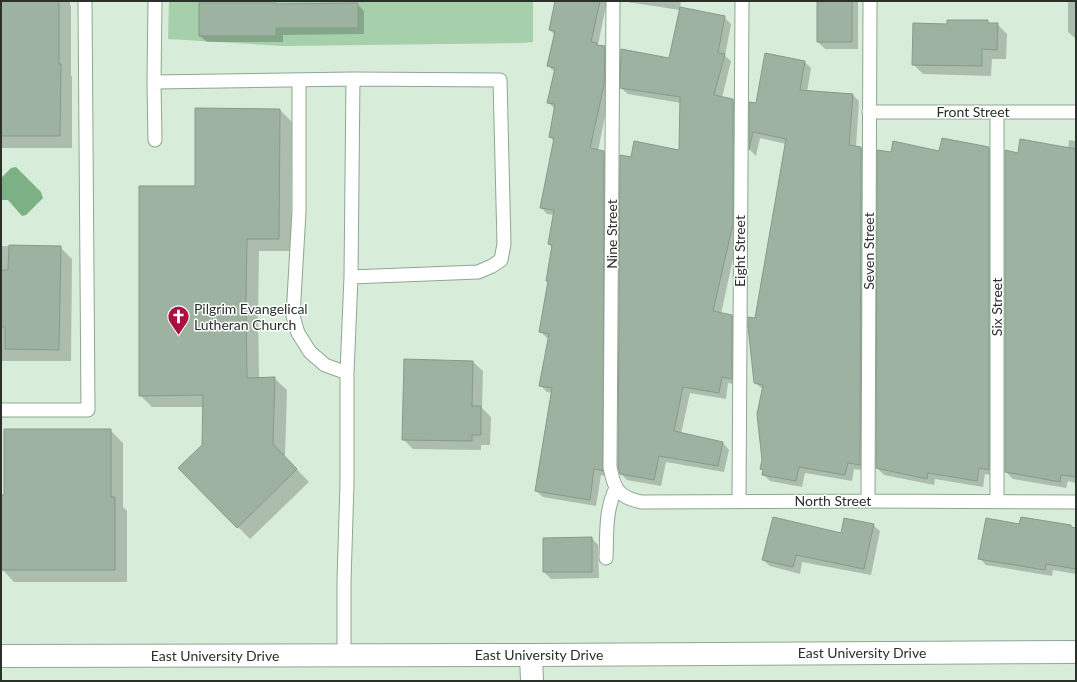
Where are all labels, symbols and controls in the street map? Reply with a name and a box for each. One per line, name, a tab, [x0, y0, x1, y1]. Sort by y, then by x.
street label: Front Street	[936, 103, 1010, 120]
street label: Nine Street	[603, 199, 620, 269]
street label: Seven Street	[860, 212, 877, 290]
street label: Eight Street	[731, 215, 748, 287]
street label: Six Street	[988, 278, 1005, 336]
place label: Pilgrim Evangelical Lutheran Church	[194, 300, 308, 333]
church icon: Pilgrim Evangelical Lutheran Church	[166, 304, 192, 337]
street label: North Street	[795, 492, 871, 509]
street label: East University Drive	[798, 644, 926, 661]
street label: East University Drive	[475, 646, 603, 663]
street label: East University Drive	[151, 647, 279, 664]

